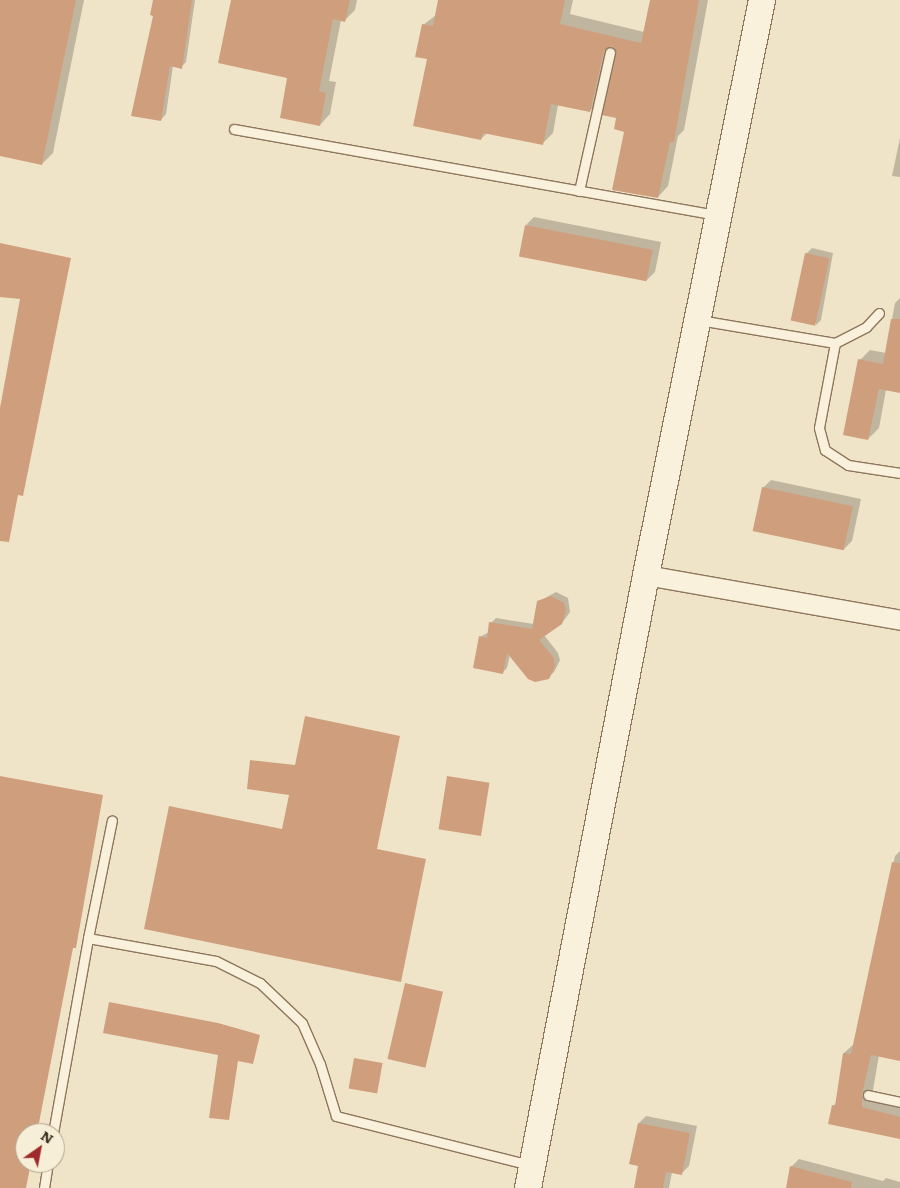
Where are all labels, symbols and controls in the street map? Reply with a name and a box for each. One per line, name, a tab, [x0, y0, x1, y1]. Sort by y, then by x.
north arrow	[15, 1123, 65, 1173]
text: N	[37, 1125, 58, 1148]

